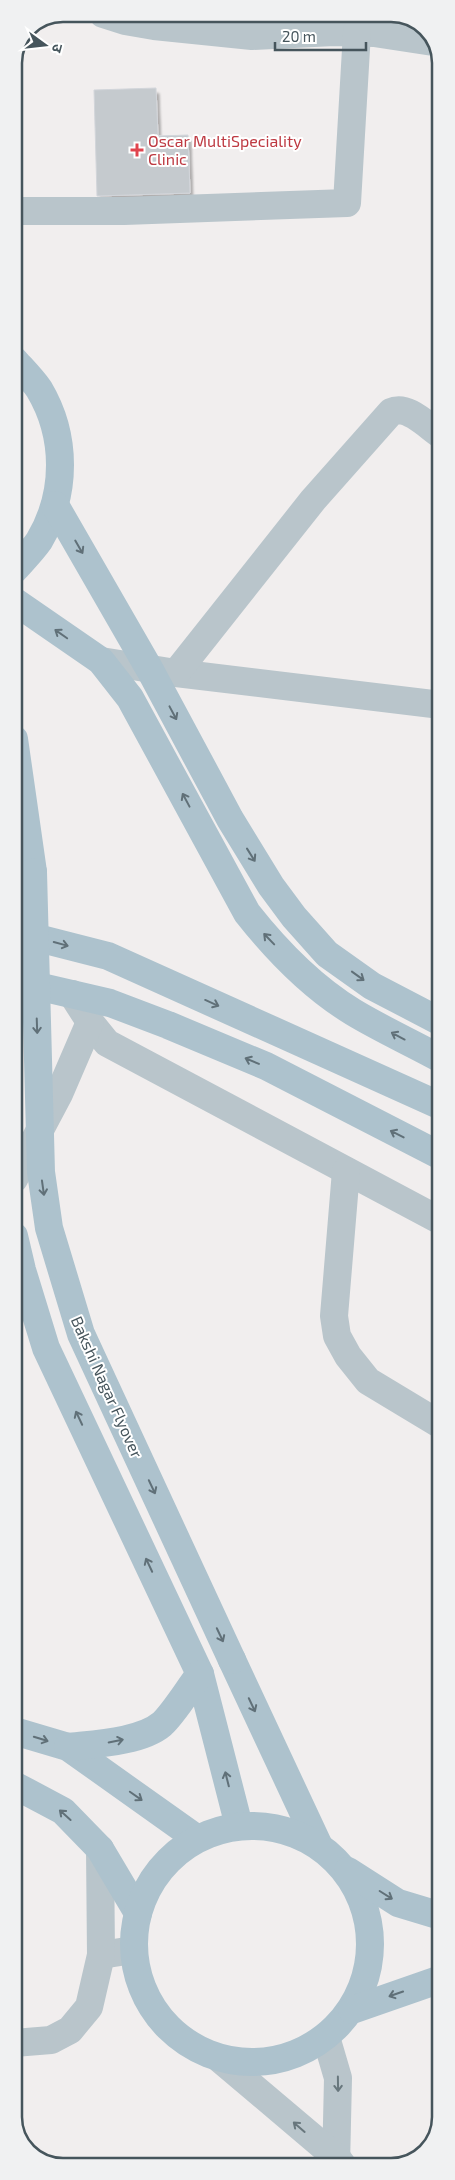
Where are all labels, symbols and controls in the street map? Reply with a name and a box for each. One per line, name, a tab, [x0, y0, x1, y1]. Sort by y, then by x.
north arrow	[20, 20, 70, 70]
scale bar	[275, 20, 366, 52]
text: 20 m	[282, 27, 316, 45]
text: उ	[49, 42, 67, 55]
place label: Oscar MultiSpeciality Clinic	[148, 131, 302, 168]
marker: Oscar MultiSpeciality Clinic	[130, 143, 144, 157]
one-way arrow	[75, 540, 85, 554]
one-way arrow	[54, 629, 68, 639]
one-way arrow	[168, 705, 178, 720]
one-way arrow	[181, 793, 190, 808]
one-way arrow	[247, 847, 257, 861]
one-way arrow	[263, 933, 275, 945]
one-way arrow	[53, 939, 69, 949]
one-way arrow	[351, 970, 364, 981]
one-way arrow	[204, 999, 219, 1008]
one-way arrow	[32, 1017, 42, 1033]
one-way arrow	[391, 1031, 406, 1040]
one-way arrow	[245, 1055, 260, 1065]
one-way arrow	[390, 1129, 405, 1139]
one-way arrow	[38, 1180, 48, 1196]
street label: Bakshi Nagar Flyover	[68, 1313, 147, 1461]
one-way arrow	[74, 1411, 83, 1426]
one-way arrow	[147, 1479, 157, 1494]
one-way arrow	[143, 1558, 153, 1573]
one-way arrow	[216, 1627, 225, 1642]
one-way arrow	[248, 1697, 258, 1712]
one-way arrow	[32, 1735, 48, 1745]
one-way arrow	[107, 1736, 123, 1746]
one-way arrow	[222, 1771, 231, 1787]
one-way arrow	[128, 1791, 142, 1801]
one-way arrow	[59, 1809, 72, 1821]
one-way arrow	[379, 1890, 393, 1900]
one-way arrow	[389, 1990, 405, 1999]
one-way arrow	[333, 2076, 343, 2092]
one-way arrow	[293, 2121, 306, 2133]

